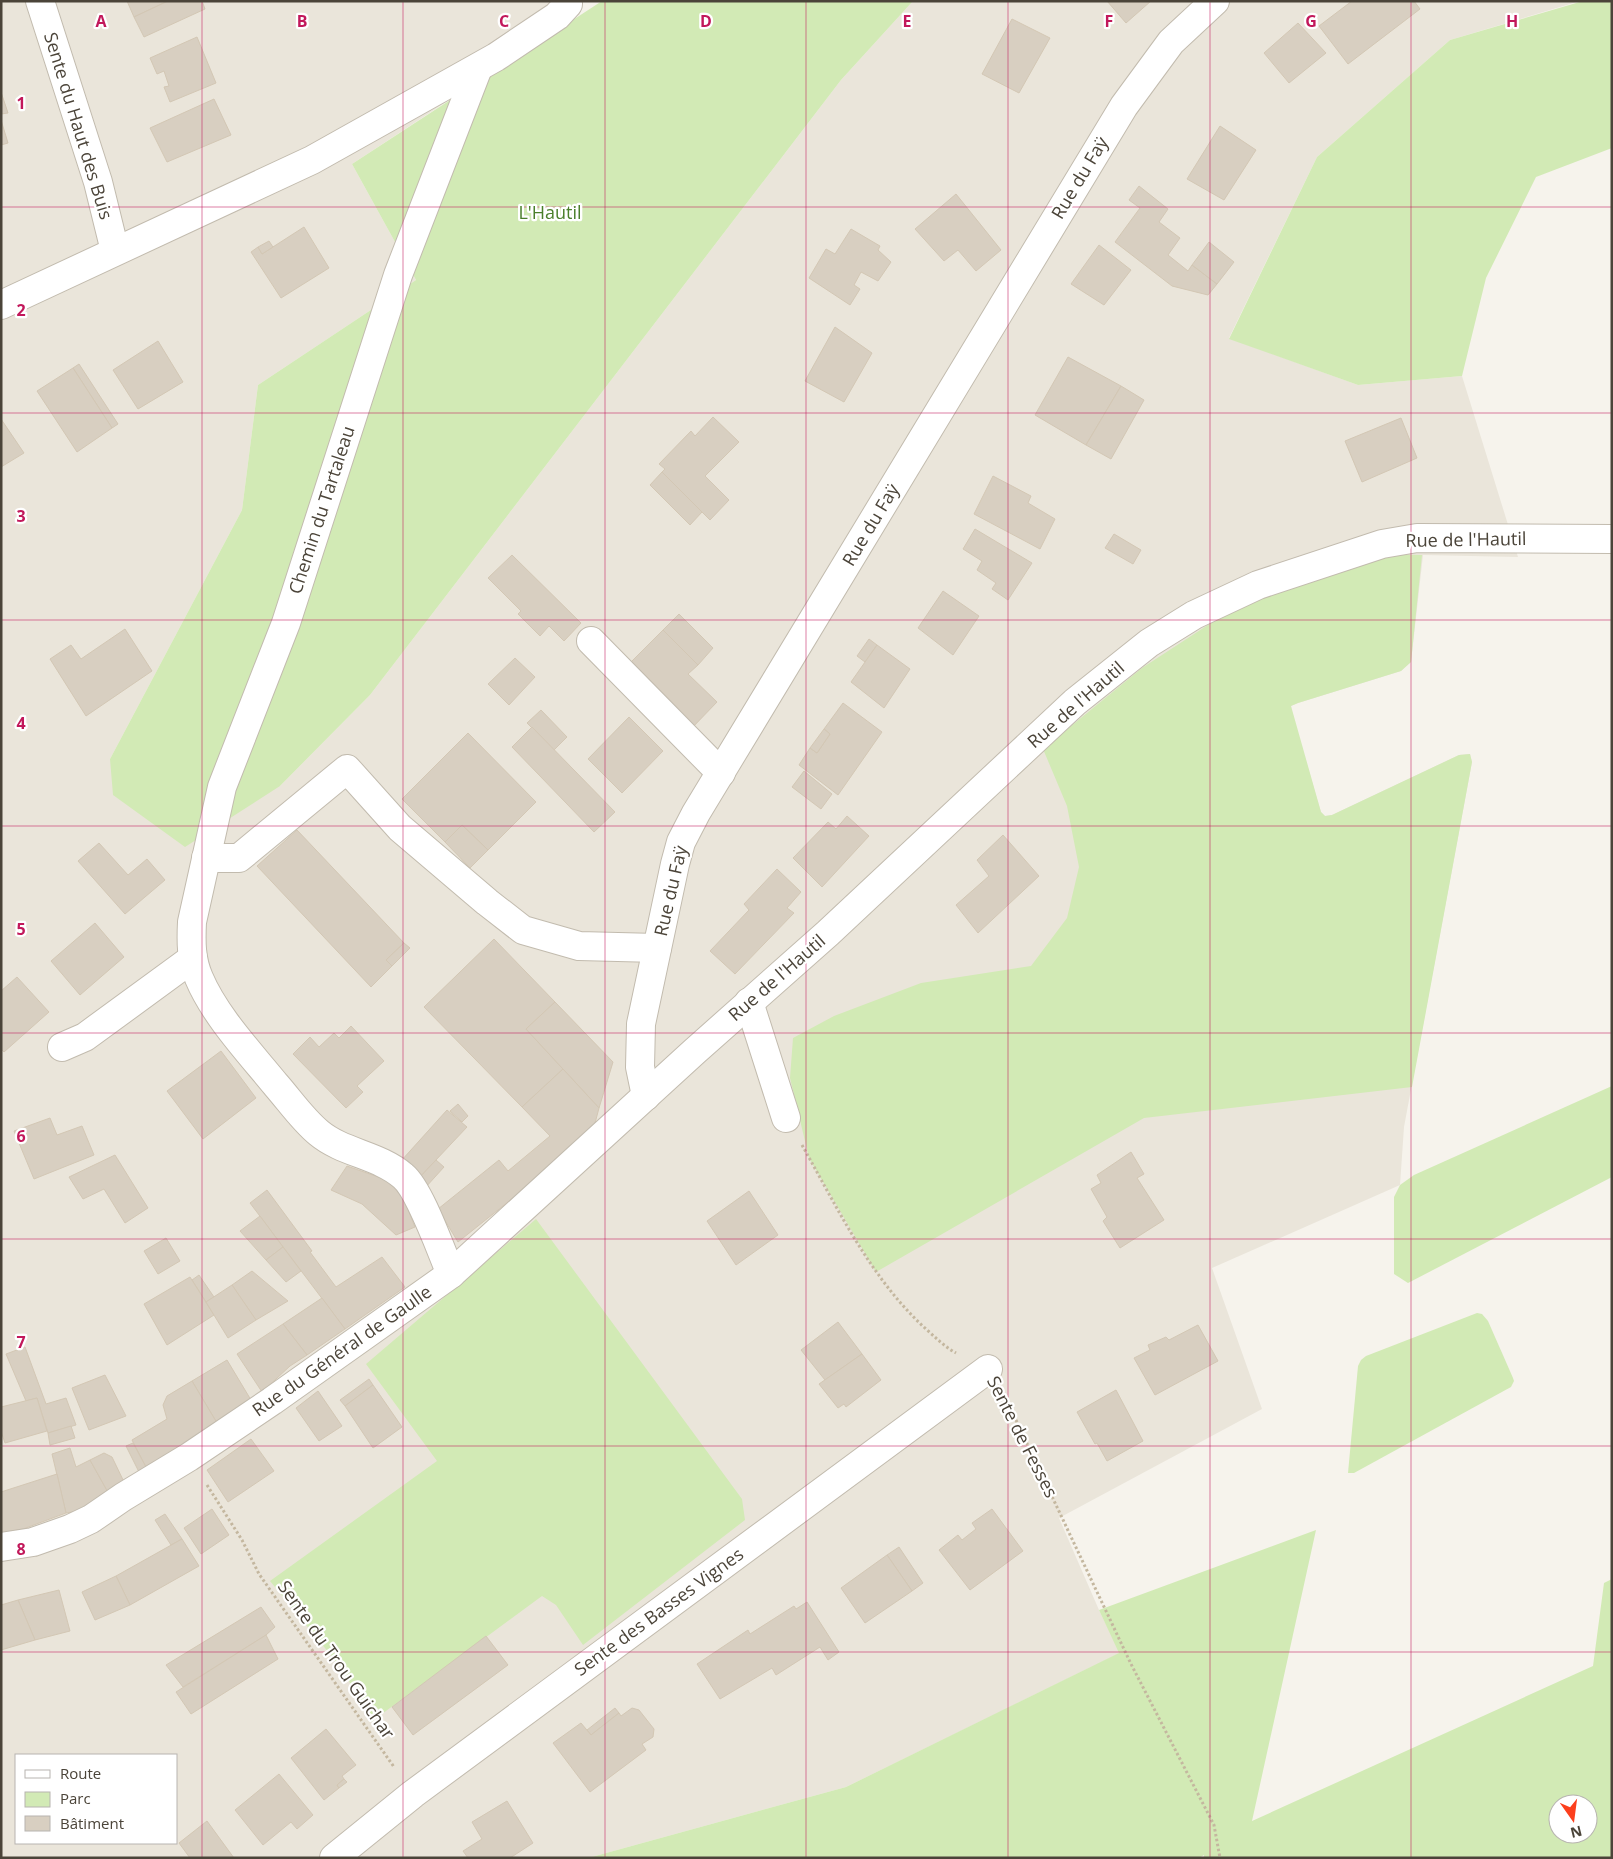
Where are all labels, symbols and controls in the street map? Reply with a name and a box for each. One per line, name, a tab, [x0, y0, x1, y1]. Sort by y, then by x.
text: A	[95, 10, 107, 32]
text: B	[297, 10, 307, 32]
text: C	[499, 10, 509, 32]
text: D	[700, 10, 712, 32]
text: E	[903, 10, 912, 32]
text: F	[1105, 10, 1113, 32]
text: G	[1305, 10, 1317, 32]
text: H	[1506, 10, 1518, 32]
street label: Sente du Haut des Buis	[39, 29, 119, 222]
text: 1	[16, 92, 26, 114]
street label: Rue du Faÿ	[1045, 131, 1114, 223]
park label: L'Hautil	[518, 200, 582, 224]
text: 2	[16, 299, 26, 321]
street label: Chemin du Tartaleau	[283, 423, 360, 597]
street label: Rue du Faÿ	[836, 478, 905, 570]
text: 3	[16, 505, 26, 527]
street label: Rue de l'Hautil	[1405, 526, 1527, 552]
street label: Rue de l'Hautil	[1022, 655, 1129, 753]
text: 4	[16, 712, 26, 734]
street label: Rue du Faÿ	[648, 842, 692, 938]
text: 5	[16, 918, 26, 940]
street label: Rue de l'Hautil	[723, 928, 830, 1026]
text: 6	[16, 1125, 26, 1147]
street label: Rue du Général de Gaulle	[247, 1279, 436, 1421]
text: 7	[16, 1331, 26, 1353]
street label: Sente de Fesses	[982, 1372, 1064, 1501]
text: 8	[16, 1538, 26, 1560]
street label: Sente des Basses Vignes	[569, 1542, 748, 1681]
street label: Sente du Trou Guichar	[273, 1575, 401, 1744]
legend	[15, 1754, 178, 1844]
text: Route	[60, 1763, 101, 1783]
text: Parc	[60, 1788, 91, 1808]
north arrow	[1548, 1794, 1598, 1844]
text: Bâtiment	[60, 1813, 124, 1833]
text: N	[1568, 1822, 1584, 1843]

